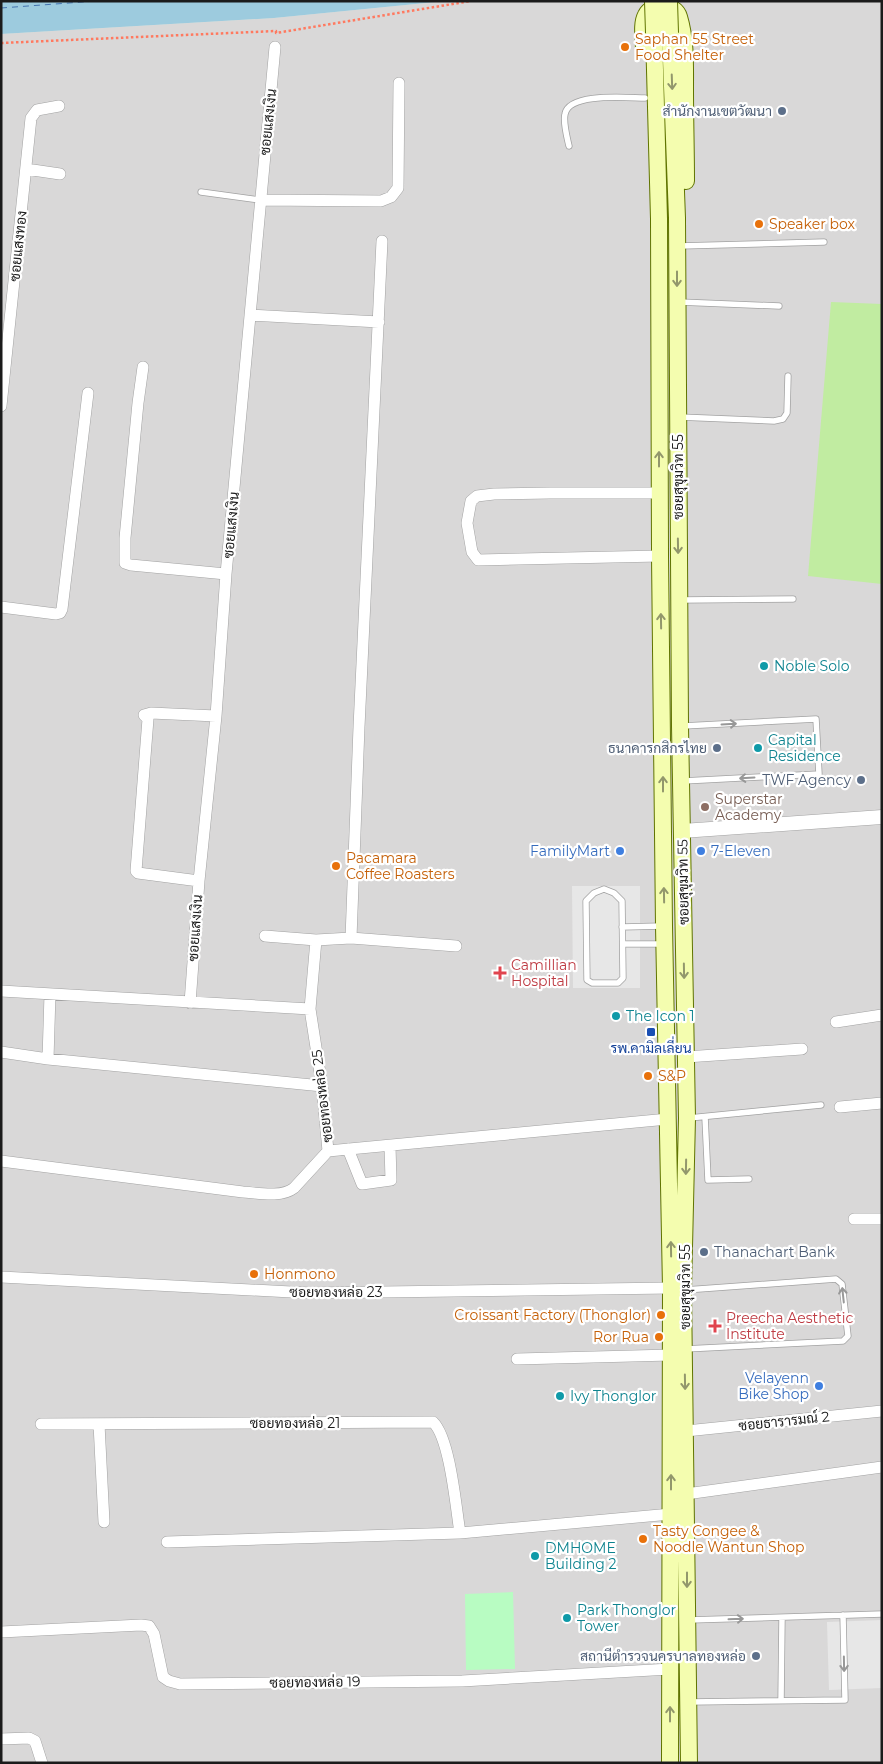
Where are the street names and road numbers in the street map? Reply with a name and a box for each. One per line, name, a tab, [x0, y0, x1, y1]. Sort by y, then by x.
street label: ซอยแสงเงิน	[256, 88, 280, 156]
street label: ซอยแสงทอง	[5, 210, 31, 282]
street label: ซอยสุขุมวิท 55	[669, 434, 688, 520]
street label: ซอยแสงเงิน	[219, 491, 243, 559]
street label: ซอยสุขุมวิท 55	[673, 839, 694, 925]
street label: ซอยแสงเงิน	[184, 894, 206, 962]
street label: ซอยทองหล่อ 25	[307, 1048, 337, 1143]
street label: ซอยสุขุมวิท 55	[676, 1244, 695, 1330]
street label: ซอยทองหล่อ 23	[289, 1283, 383, 1301]
street label: ซอยธารารมณ์ 2	[738, 1407, 830, 1435]
street label: ซอยทองหล่อ 21	[250, 1414, 340, 1432]
street label: ซอยทองหล่อ 19	[269, 1672, 361, 1692]

